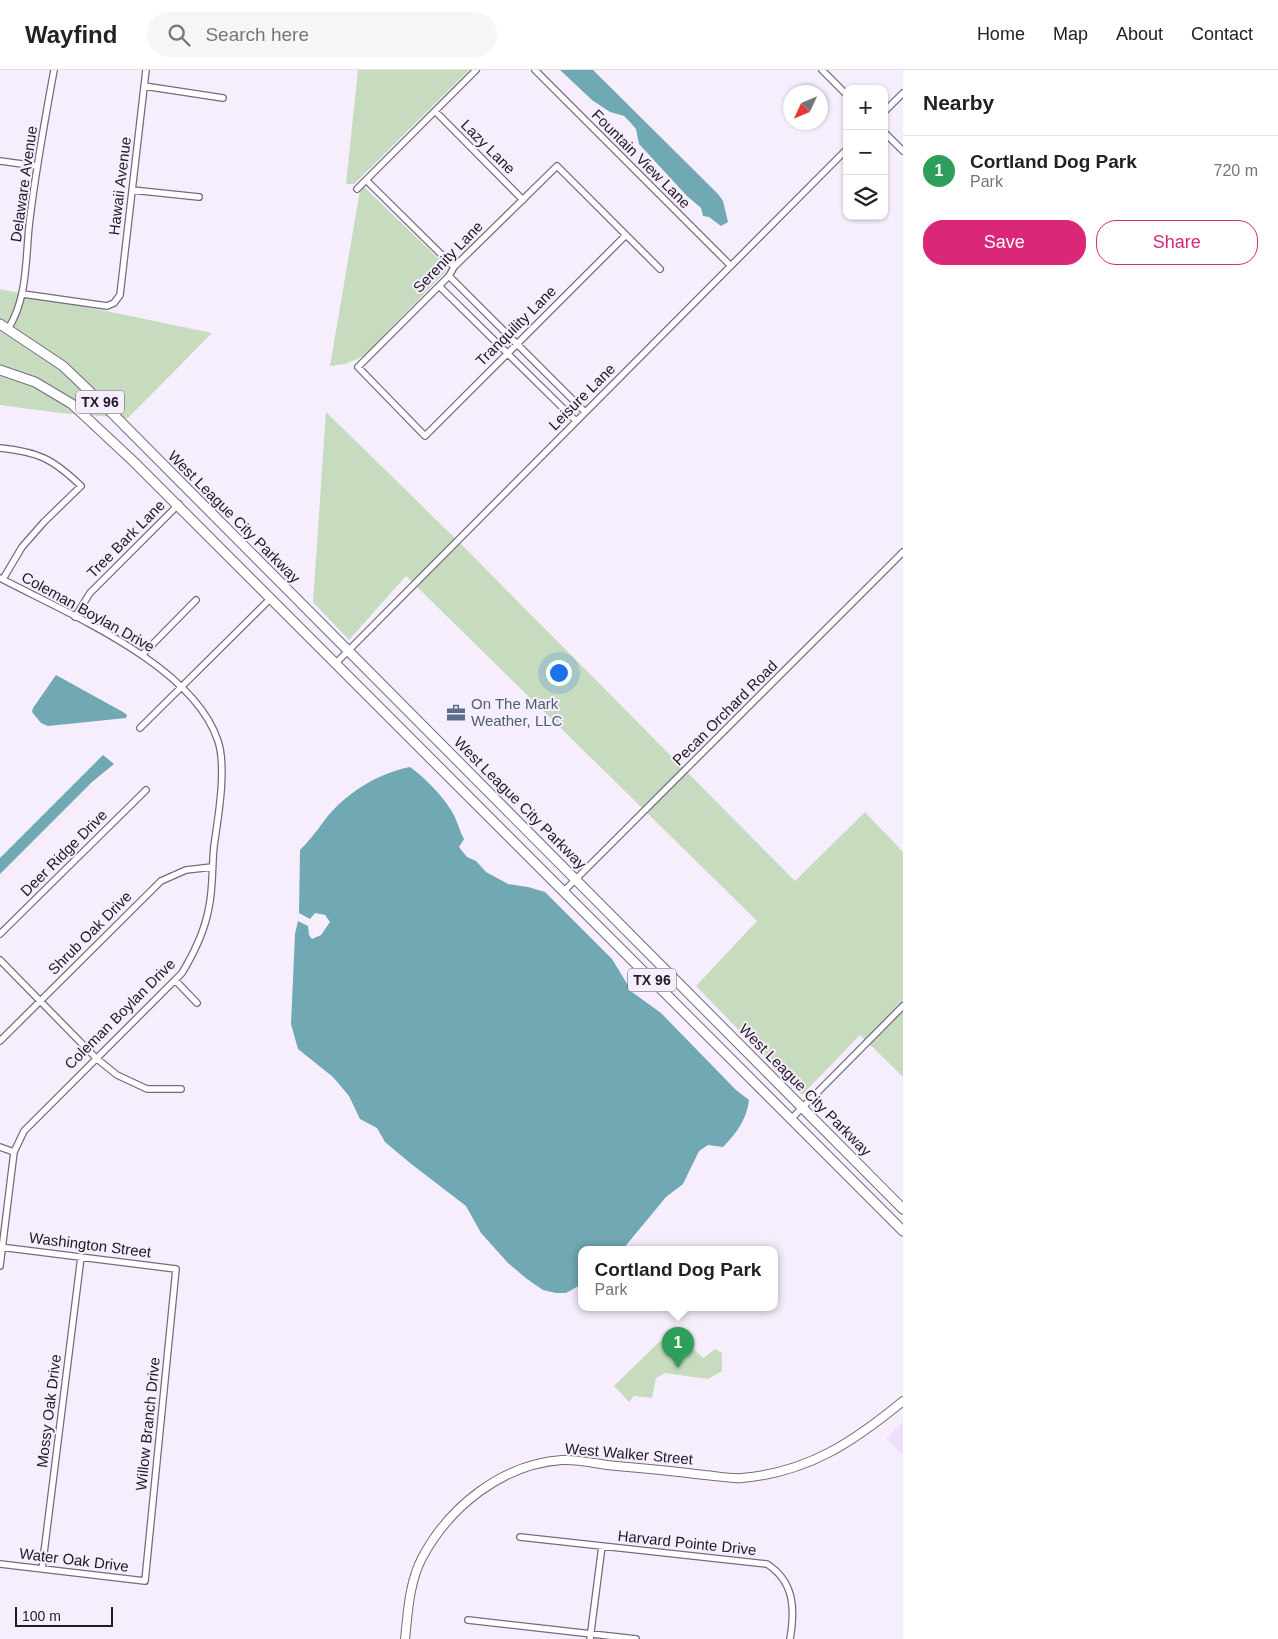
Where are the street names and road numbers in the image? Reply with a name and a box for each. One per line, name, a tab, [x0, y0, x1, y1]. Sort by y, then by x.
street label: Fountain View Lane	[589, 106, 694, 211]
street label: Lazy Lane	[458, 116, 519, 177]
street label: Delaware Avenue	[7, 125, 40, 243]
street label: Hawaii Avenue	[105, 136, 134, 236]
street label: Serenity Lane	[409, 217, 486, 296]
street label: Tranquility Lane	[472, 282, 559, 369]
street label: Leisure Lane	[545, 360, 618, 433]
road number: TX 96	[76, 391, 124, 414]
street label: West League City Parkway	[165, 447, 304, 587]
street label: Tree Bark Lane	[83, 496, 168, 581]
street label: Coleman Boylan Drive	[19, 568, 158, 655]
street label: Pecan Orchard Road	[669, 657, 780, 768]
street label: West League City Parkway	[451, 733, 590, 873]
street label: Deer Ridge Drive	[17, 806, 110, 899]
street label: Shrub Oak Drive	[44, 887, 135, 978]
street label: Coleman Boylan Drive	[61, 955, 178, 1072]
road number: TX 96	[628, 968, 676, 992]
street label: West League City Parkway	[736, 1020, 875, 1160]
street label: Washington Street	[28, 1229, 153, 1261]
street label: Mossy Oak Drive	[33, 1353, 64, 1469]
street label: Willow Branch Drive	[132, 1356, 163, 1492]
street label: West Walker Street	[564, 1439, 695, 1468]
street label: Harvard Pointe Drive	[617, 1527, 757, 1558]
street label: Water Oak Drive	[18, 1544, 130, 1575]

